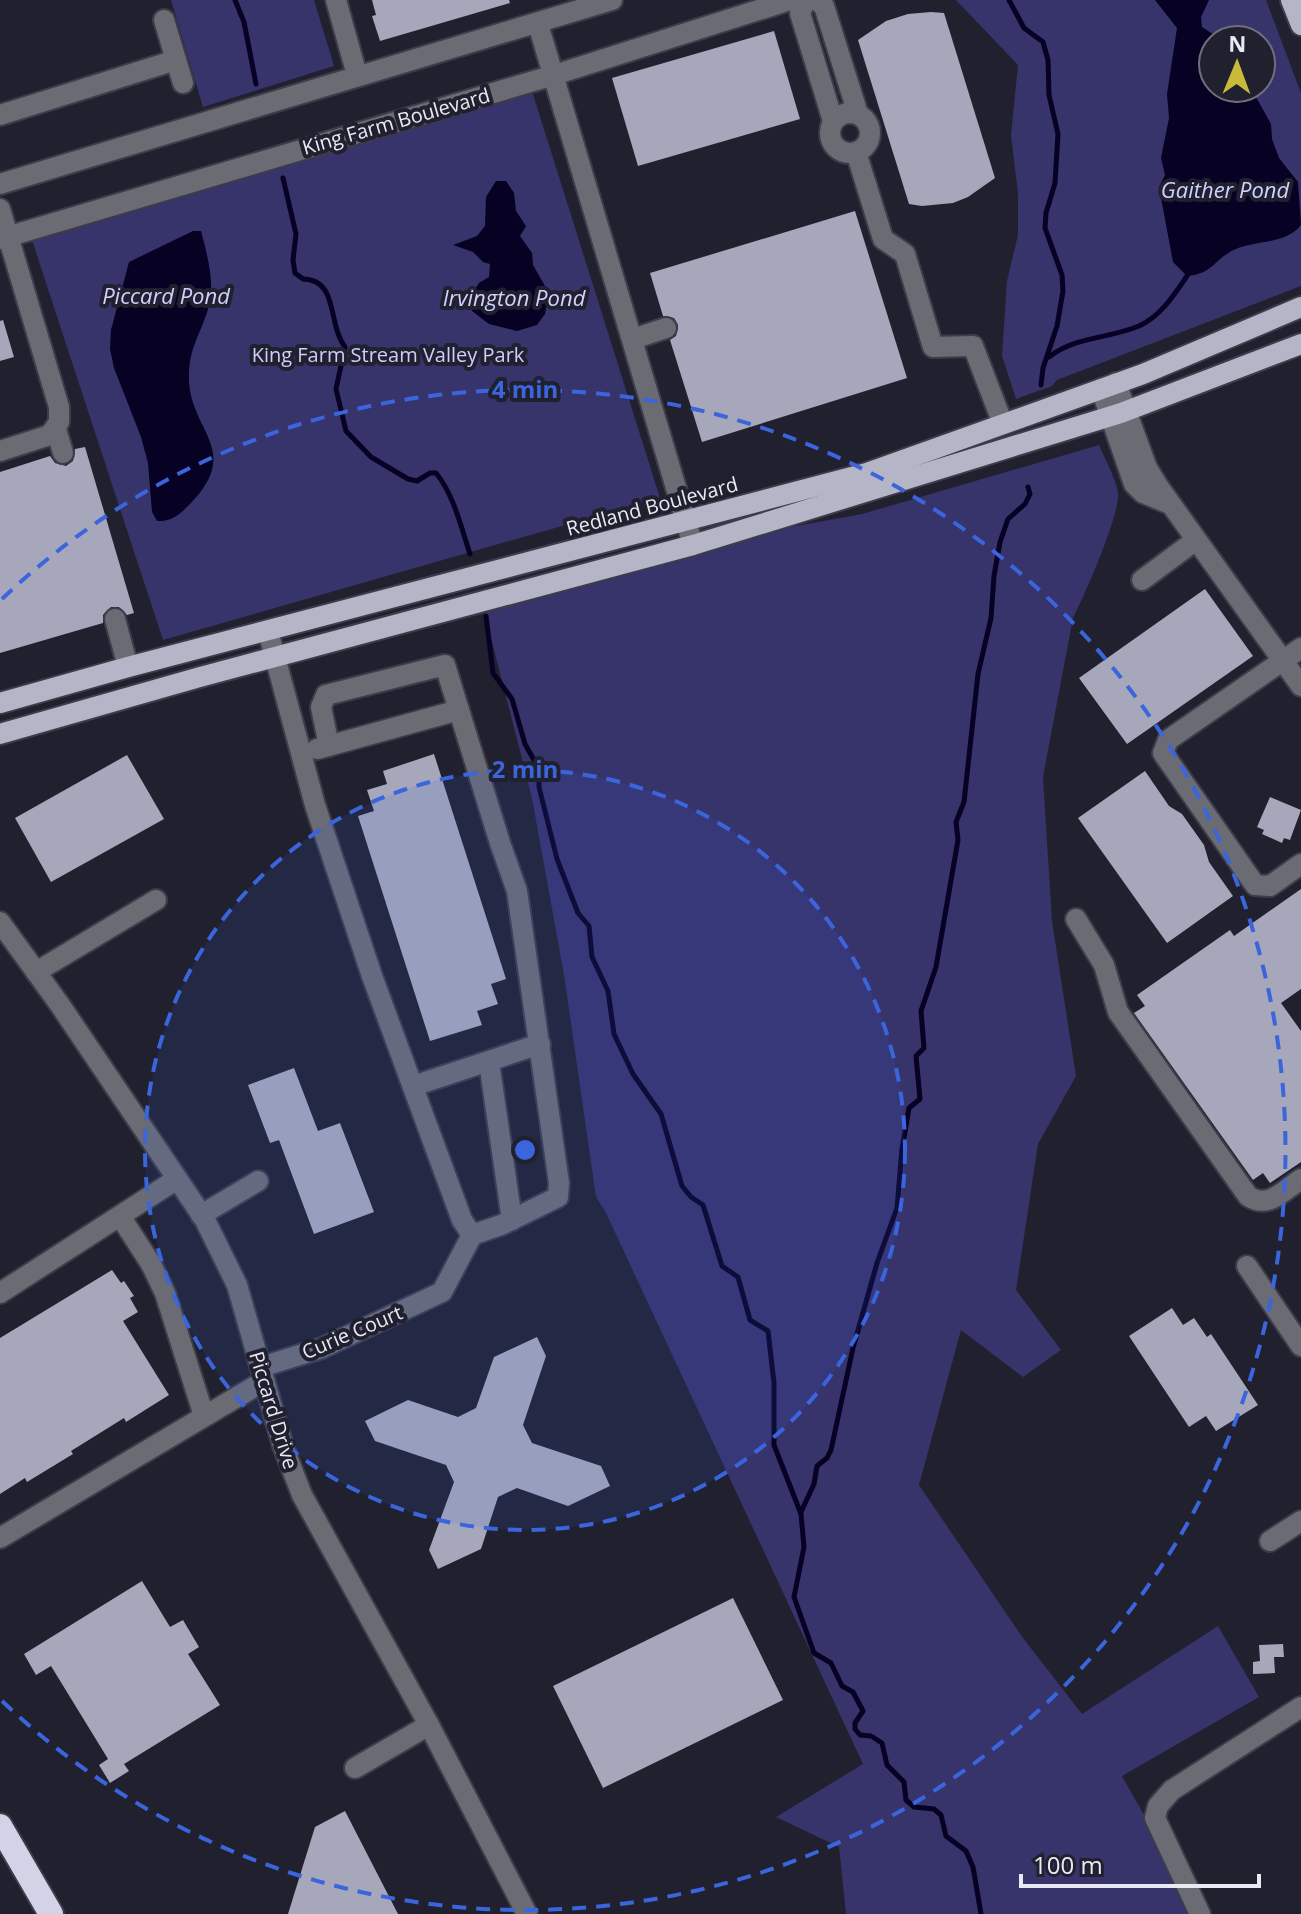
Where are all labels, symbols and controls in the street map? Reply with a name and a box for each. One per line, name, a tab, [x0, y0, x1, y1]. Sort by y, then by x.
north arrow	[1197, 24, 1277, 104]
text: N	[1228, 28, 1247, 58]
street label: King Farm Boulevard	[299, 81, 493, 161]
water label: Gaither Pond	[1161, 174, 1291, 204]
water label: Piccard Pond	[102, 280, 231, 310]
water label: Irvington Pond	[443, 282, 587, 312]
park label: King Farm Stream Valley Park	[252, 341, 525, 368]
text: 4 min	[492, 372, 558, 405]
street label: Redland Boulevard	[563, 470, 741, 542]
text: 2 min	[492, 752, 558, 785]
centre of rings	[511, 1136, 539, 1164]
street label: Curie Court	[298, 1299, 406, 1365]
street label: Piccard Drive	[243, 1348, 305, 1472]
scale bar	[1021, 1838, 1259, 1888]
text: 100 m	[1033, 1848, 1103, 1881]

